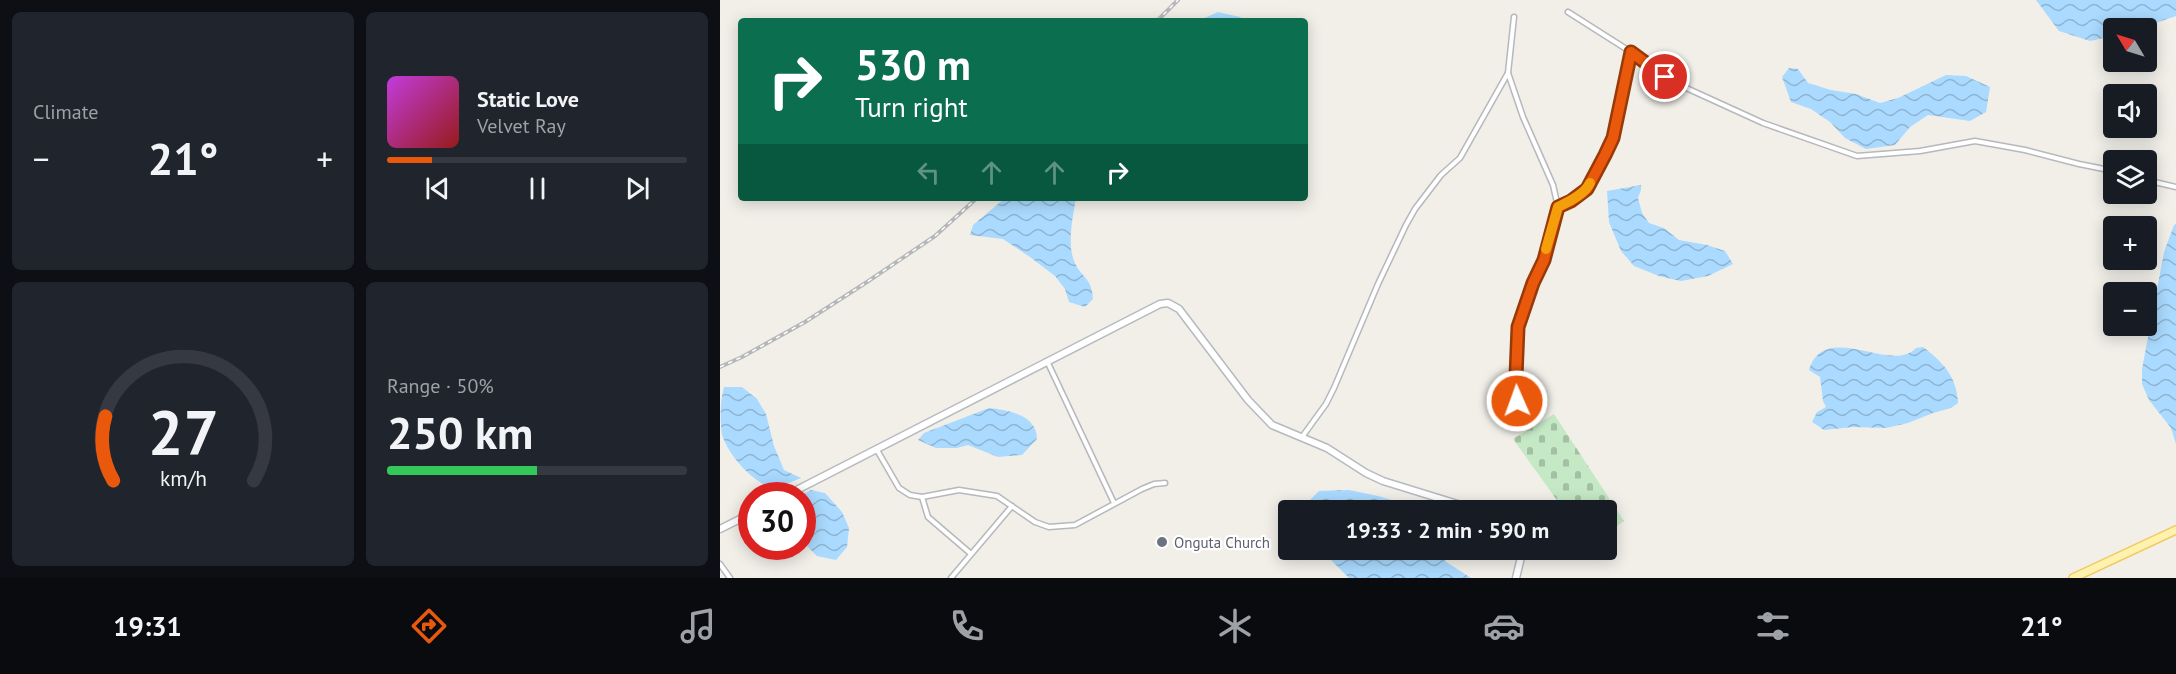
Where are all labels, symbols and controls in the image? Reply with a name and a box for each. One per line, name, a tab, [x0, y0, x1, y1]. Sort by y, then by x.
north arrow	[2103, 18, 2157, 72]
map controls	[2103, 18, 2157, 336]
text: 530 m	[855, 37, 971, 92]
icon: right	[756, 42, 834, 120]
pin	[1639, 51, 1690, 102]
icon: arrive	[1648, 60, 1681, 93]
button: sound	[2103, 84, 2157, 138]
text: Static Love	[477, 85, 579, 113]
text: Turn right	[855, 90, 968, 124]
text: Climate	[33, 99, 99, 125]
text: Velvet Ray	[477, 113, 566, 139]
text: 21°	[148, 129, 218, 187]
text: −	[33, 137, 50, 180]
text: +	[316, 137, 333, 180]
button: layers	[2103, 150, 2157, 204]
icon: left	[912, 156, 945, 189]
icon: ahead	[975, 156, 1008, 189]
icon: ahead	[1038, 156, 1071, 189]
icon: right	[1101, 156, 1134, 189]
icon: previous	[421, 172, 454, 205]
icon: pause	[521, 172, 554, 205]
icon: next	[621, 172, 654, 205]
button: +	[2103, 216, 2157, 270]
button: −	[2103, 282, 2157, 336]
position arrow	[1485, 369, 1549, 433]
text: Range · 50%	[387, 373, 494, 399]
text: 27	[148, 391, 218, 472]
text: 250 km	[387, 403, 533, 461]
text: km/h	[159, 464, 206, 492]
speed limit sign: 30	[738, 482, 816, 560]
text: 19:33 · 2 min · 590 m	[1346, 516, 1549, 544]
place label: Onguta Church	[1174, 533, 1270, 552]
marker: Onguta Church	[1155, 535, 1169, 549]
icon: directions	[408, 605, 450, 647]
icon: music	[677, 605, 719, 647]
icon: phone	[946, 605, 988, 647]
icon: climate	[1214, 605, 1256, 647]
icon: car	[1483, 605, 1525, 647]
icon: filters	[1752, 605, 1794, 647]
text: 19:31	[113, 609, 182, 643]
text: 21°	[2020, 609, 2063, 643]

